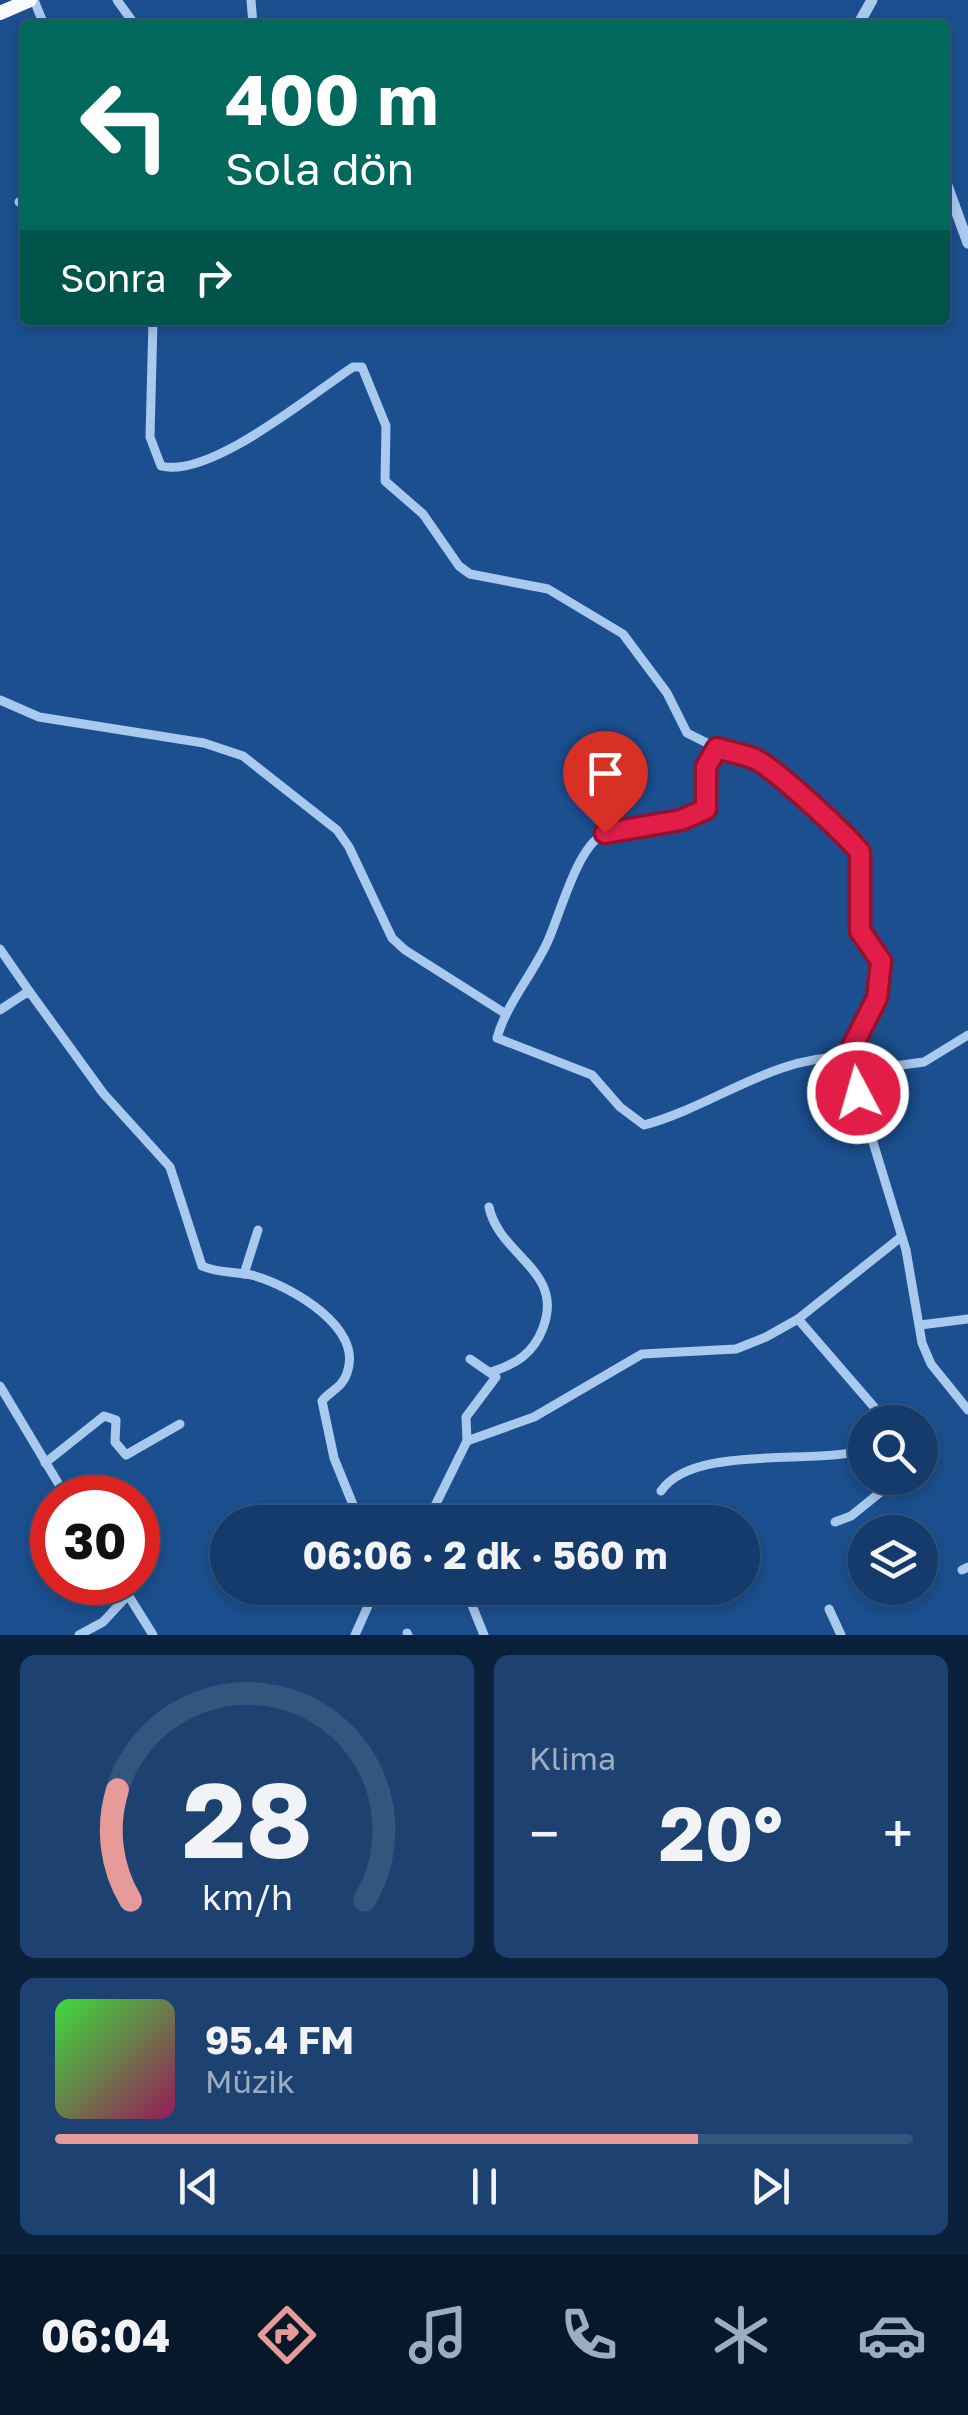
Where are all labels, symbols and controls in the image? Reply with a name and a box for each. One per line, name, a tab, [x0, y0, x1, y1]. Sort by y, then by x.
text: 400 m	[225, 56, 439, 140]
icon: left	[60, 60, 190, 190]
text: Sola dön	[225, 141, 414, 195]
icon: right	[186, 250, 241, 305]
text: Sonra	[60, 255, 166, 300]
pin	[563, 731, 648, 834]
icon: arrive	[578, 746, 633, 801]
position arrow	[806, 1041, 910, 1145]
map controls	[848, 1405, 938, 1605]
button: search	[848, 1405, 938, 1495]
speed limit sign: 30	[30, 1475, 160, 1605]
button: layers	[848, 1515, 938, 1605]
text: 06:06 · 2 dk · 560 m	[303, 1532, 668, 1577]
text: Klima	[529, 1739, 616, 1777]
text: 28	[182, 1756, 312, 1881]
text: 20°	[659, 1787, 783, 1878]
text: −	[529, 1800, 559, 1866]
text: +	[883, 1800, 913, 1866]
text: km/h	[202, 1875, 292, 1918]
text: 95.4 FM	[205, 2017, 354, 2062]
text: Müzik	[205, 2062, 295, 2100]
icon: previous	[171, 2159, 226, 2214]
icon: pause	[457, 2159, 512, 2214]
icon: next	[743, 2159, 798, 2214]
icon: directions	[252, 2300, 322, 2370]
icon: music	[403, 2300, 473, 2370]
icon: phone	[554, 2300, 624, 2370]
icon: climate	[706, 2300, 776, 2370]
icon: car	[857, 2300, 927, 2370]
text: 06:04	[41, 2308, 170, 2362]

